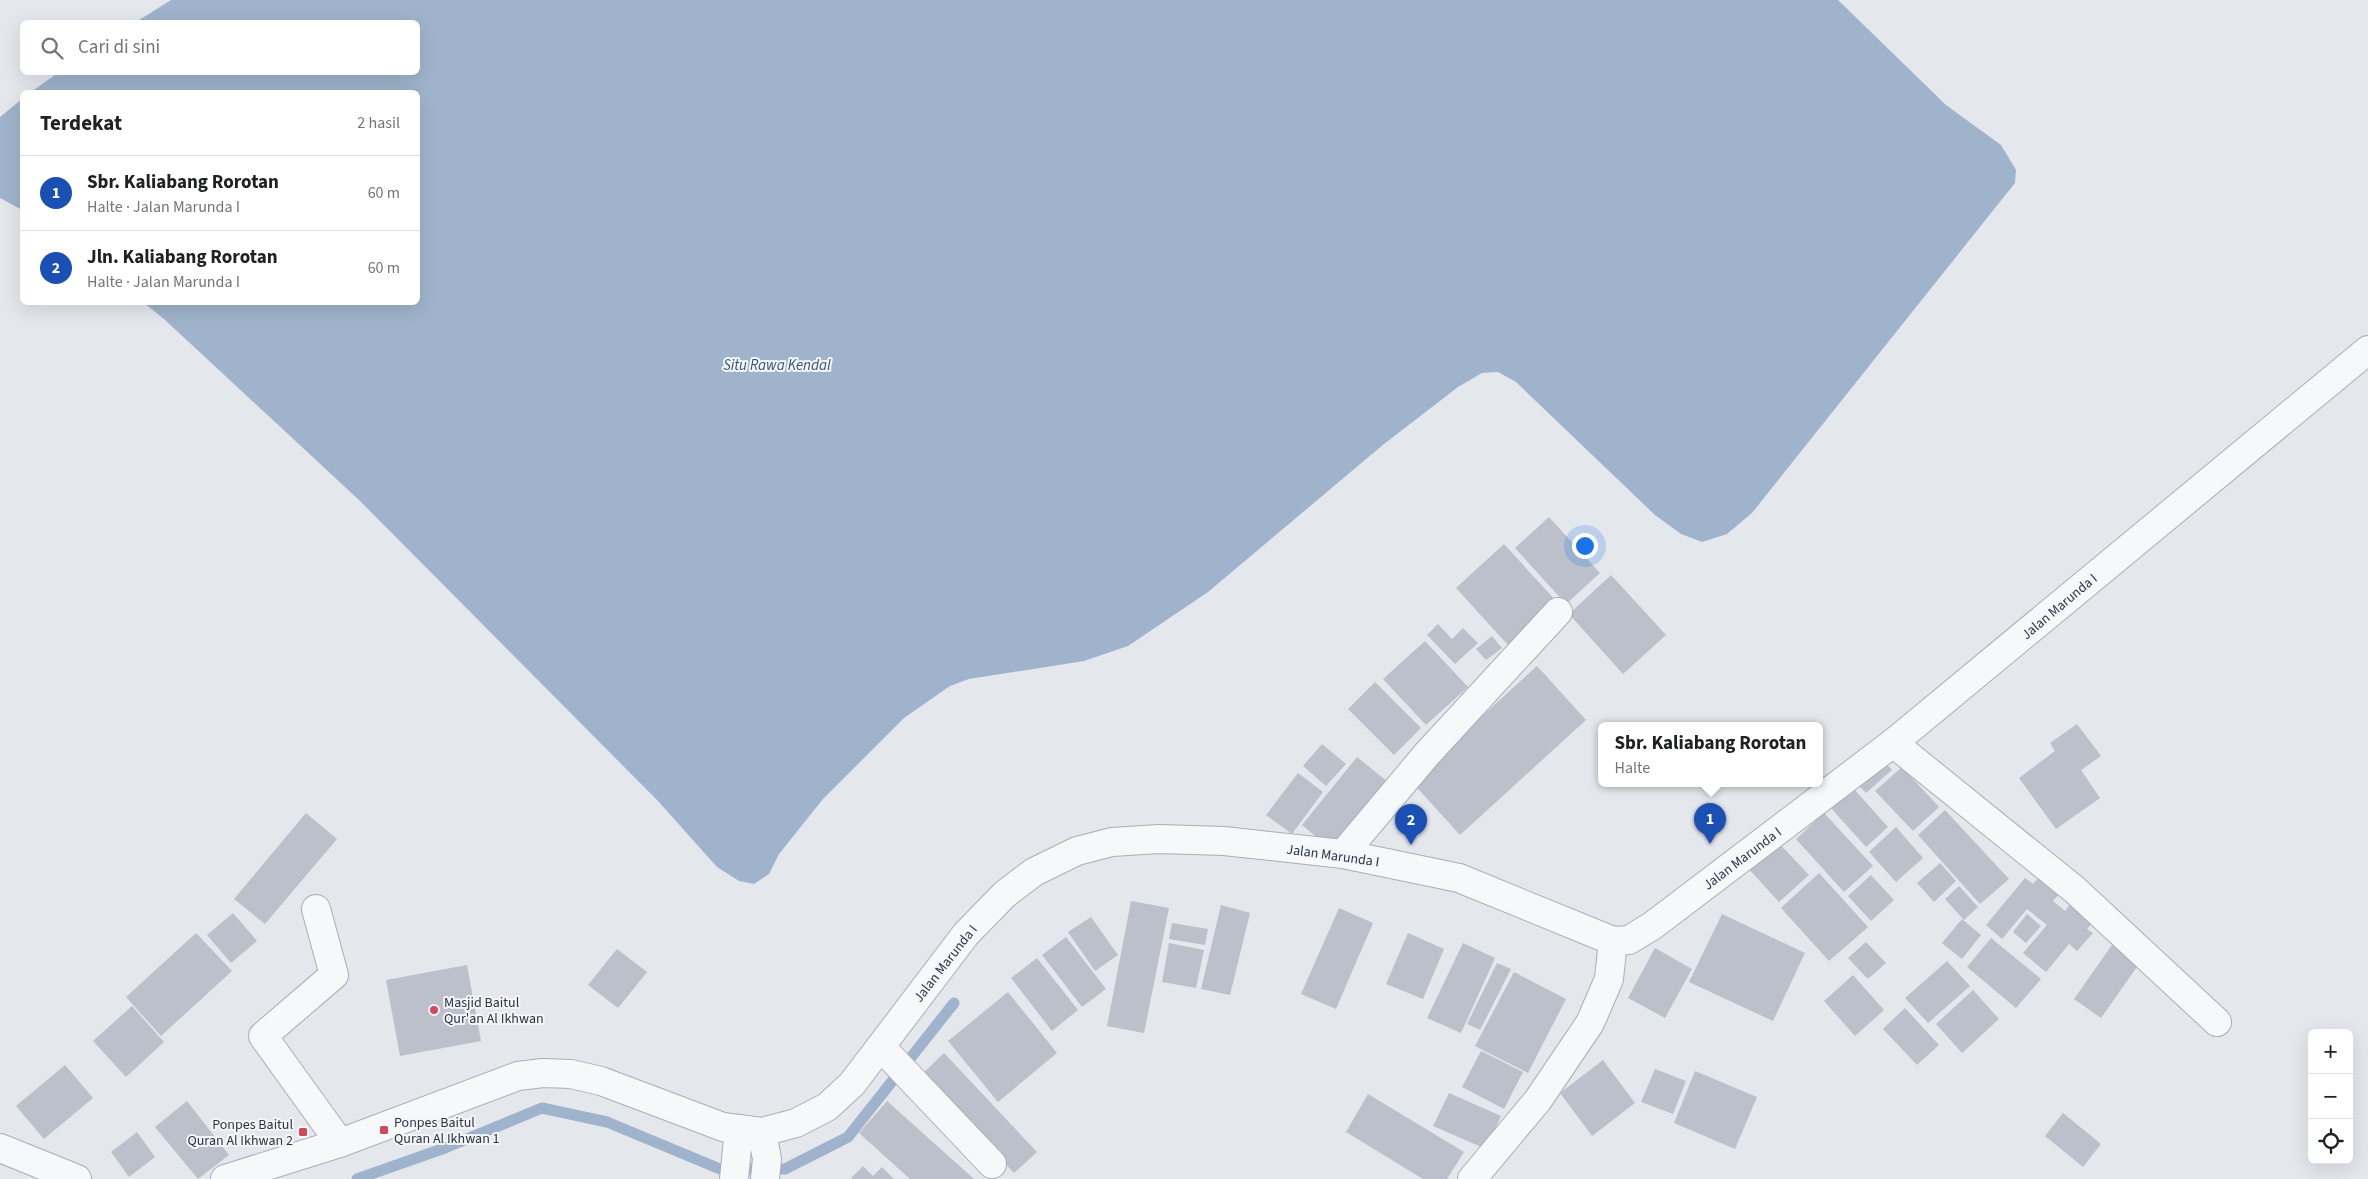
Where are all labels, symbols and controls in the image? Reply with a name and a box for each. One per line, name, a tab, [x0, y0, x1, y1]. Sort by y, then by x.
search box	[20, 20, 420, 75]
icon: search	[38, 34, 66, 62]
text: Cari di sini	[78, 34, 160, 61]
text: Terdekat	[40, 108, 122, 138]
text: 2 hasil	[357, 112, 400, 134]
text: Sbr. Kaliabang Rorotan	[87, 169, 279, 196]
text: 1	[52, 182, 60, 204]
text: 60 m	[368, 182, 400, 204]
text: Halte · Jalan Marunda I	[87, 196, 240, 218]
text: Jln. Kaliabang Rorotan	[87, 244, 278, 271]
text: 2	[52, 257, 60, 279]
text: 60 m	[368, 257, 400, 279]
text: Halte · Jalan Marunda I	[87, 271, 240, 293]
water label: Situ Rawa Kendal	[723, 355, 831, 376]
your location	[1572, 533, 1598, 559]
street label: Jalan Marunda I	[2017, 569, 2102, 644]
popup	[1598, 722, 1823, 787]
text: Sbr. Kaliabang Rorotan	[1615, 730, 1806, 757]
text: Halte	[1615, 757, 1650, 779]
pin: 1	[1694, 803, 1726, 844]
pin: 2	[1395, 804, 1427, 845]
street label: Jalan Marunda I	[1699, 823, 1786, 895]
street label: Jalan Marunda I	[1285, 840, 1381, 872]
street label: Jalan Marunda I	[909, 921, 982, 1007]
place label: Masjid Baitul Qur'an Al Ikhwan	[444, 993, 544, 1029]
marker: Masjid Baitul Qur'an Al Ikhwan	[428, 1004, 440, 1016]
map controls	[2308, 1029, 2353, 1164]
button: +	[2308, 1029, 2353, 1074]
button: −	[2308, 1074, 2353, 1119]
place label: Ponpes Baitul Quran Al Ikhwan 1	[394, 1113, 500, 1149]
place label: Ponpes Baitul Quran Al Ikhwan 2	[187, 1115, 293, 1151]
button: locate	[2308, 1119, 2353, 1164]
marker: Ponpes Baitul Quran Al Ikhwan 1	[378, 1124, 390, 1136]
marker: Ponpes Baitul Quran Al Ikhwan 2	[297, 1126, 309, 1138]

